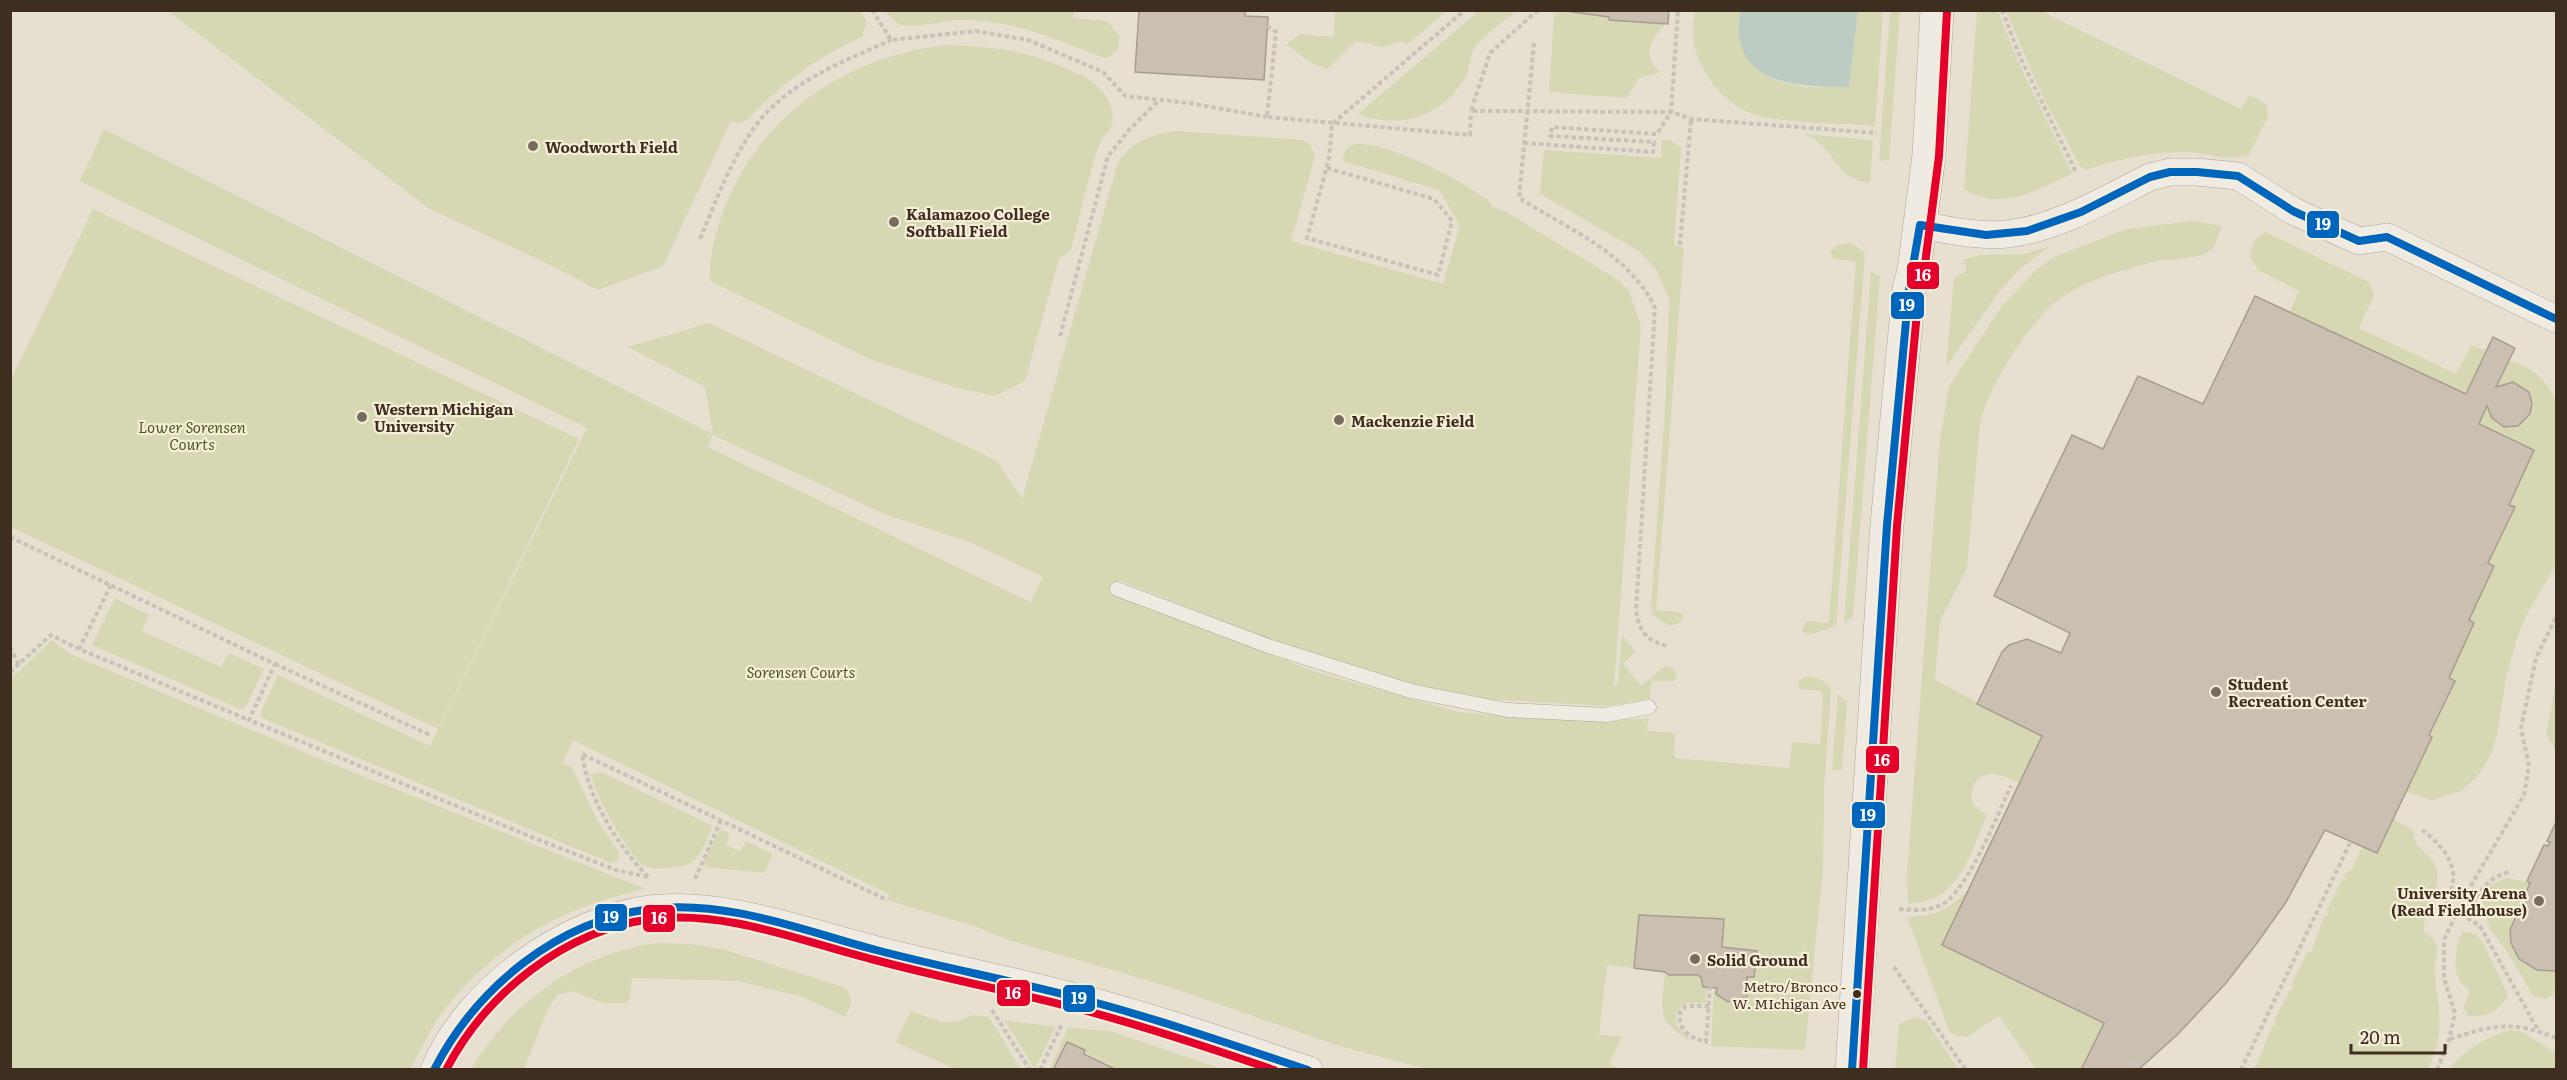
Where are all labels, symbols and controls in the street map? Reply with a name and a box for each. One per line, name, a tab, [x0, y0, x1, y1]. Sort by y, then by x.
place label: Woodworth Field	[545, 135, 678, 158]
marker: Woodworth Field	[526, 139, 540, 153]
place label: Kalamazoo College Softball Field	[906, 202, 1050, 242]
line badge: 19	[2306, 210, 2340, 239]
text: 19	[2315, 211, 2331, 235]
marker: Kalamazoo College Softball Field	[887, 215, 901, 229]
line badge: 16	[1906, 261, 1940, 290]
text: 16	[1915, 262, 1931, 286]
line badge: 19	[1890, 291, 1925, 320]
text: 19	[1899, 292, 1915, 316]
place label: Western Michigan University	[374, 397, 514, 437]
place label: Mackenzie Field	[1351, 409, 1475, 432]
marker: Western Michigan University	[355, 410, 369, 424]
marker: Mackenzie Field	[1332, 413, 1346, 427]
park label: Lower Sorensen Courts	[138, 415, 246, 455]
park label: Sorensen Courts	[747, 660, 855, 683]
place label: Student Recreation Center	[2228, 672, 2367, 712]
marker: Student Recreation Center	[2209, 685, 2223, 699]
line badge: 16	[1865, 745, 1900, 774]
text: 16	[1874, 747, 1890, 771]
line badge: 19	[1851, 801, 1886, 829]
text: 19	[1860, 802, 1876, 826]
place label: University Arena (Read Fieldhouse)	[2391, 881, 2527, 921]
marker: University Arena (Read Fieldhouse)	[2532, 894, 2546, 908]
line badge: 19	[594, 903, 628, 932]
text: 19	[603, 904, 619, 928]
line badge: 16	[642, 904, 676, 933]
text: 16	[651, 905, 667, 929]
place label: Solid Ground	[1707, 948, 1808, 971]
marker: Solid Ground	[1688, 952, 1702, 966]
place label: Metro/Bronco - W. MIchigan Ave	[1733, 976, 1846, 1013]
line badge: 16	[996, 979, 1031, 1007]
text: 16	[1005, 980, 1021, 1004]
line badge: 19	[1062, 984, 1096, 1013]
text: 19	[1071, 985, 1087, 1009]
marker: Metro/Bronco - W. MIchigan Ave	[1851, 988, 1863, 1000]
scale bar	[2351, 1017, 2446, 1055]
text: 20 m	[2360, 1023, 2401, 1050]

